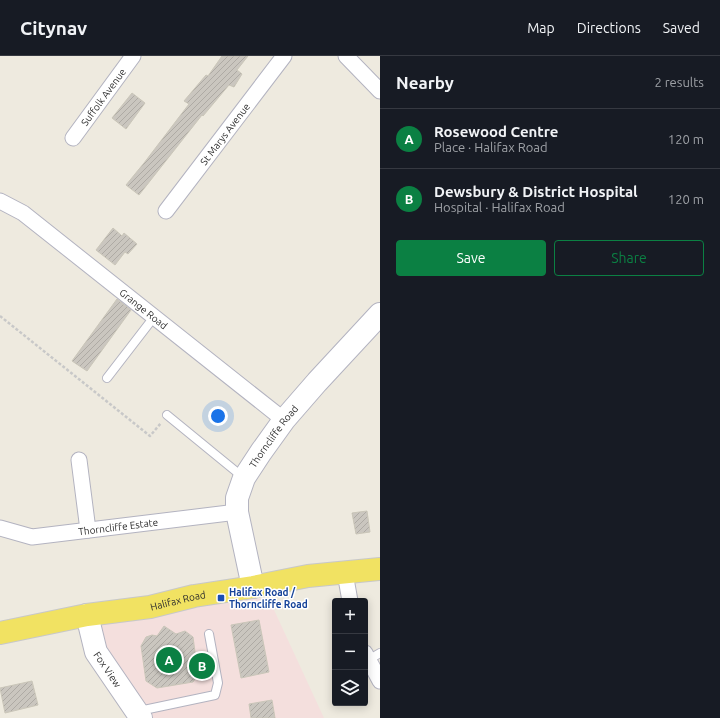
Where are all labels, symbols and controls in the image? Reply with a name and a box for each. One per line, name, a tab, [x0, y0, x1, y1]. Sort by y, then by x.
text: Citynav	[20, 17, 87, 39]
text: Map	[527, 20, 555, 36]
text: Directions	[577, 20, 641, 36]
text: Saved	[663, 20, 700, 36]
street label: Suffolk Avenue	[79, 66, 128, 128]
text: Nearby	[396, 73, 454, 92]
text: 2 results	[654, 75, 704, 89]
street label: St Marys Avenue	[198, 101, 252, 167]
text: Rosewood Centre	[434, 123, 559, 140]
text: A	[404, 132, 414, 146]
text: 120 m	[668, 132, 704, 146]
text: Place · Halifax Road	[434, 140, 548, 154]
text: Dewsbury & District Hospital	[434, 183, 638, 200]
text: B	[405, 192, 413, 206]
text: 120 m	[668, 192, 704, 206]
text: Hospital · Halifax Road	[434, 200, 565, 214]
button: Save	[396, 240, 546, 276]
button: Share	[554, 240, 704, 276]
street label: Grange Road	[117, 287, 170, 332]
street label: Thorncliffe Road	[247, 403, 300, 470]
your location	[208, 406, 228, 426]
street label: Thorncliffe Estate	[78, 517, 159, 537]
place label: Halifax Road / Thorncliffe Road	[229, 587, 308, 610]
street label: Halifax Road	[149, 589, 206, 613]
marker: Halifax Road / Thorncliffe Road	[216, 593, 226, 603]
map controls	[332, 598, 368, 706]
button: +	[332, 598, 368, 634]
button: −	[332, 634, 368, 670]
pin: A	[156, 645, 182, 675]
street label: Fox View	[91, 650, 124, 690]
pin: B	[189, 651, 215, 681]
button: layers	[332, 670, 368, 706]

